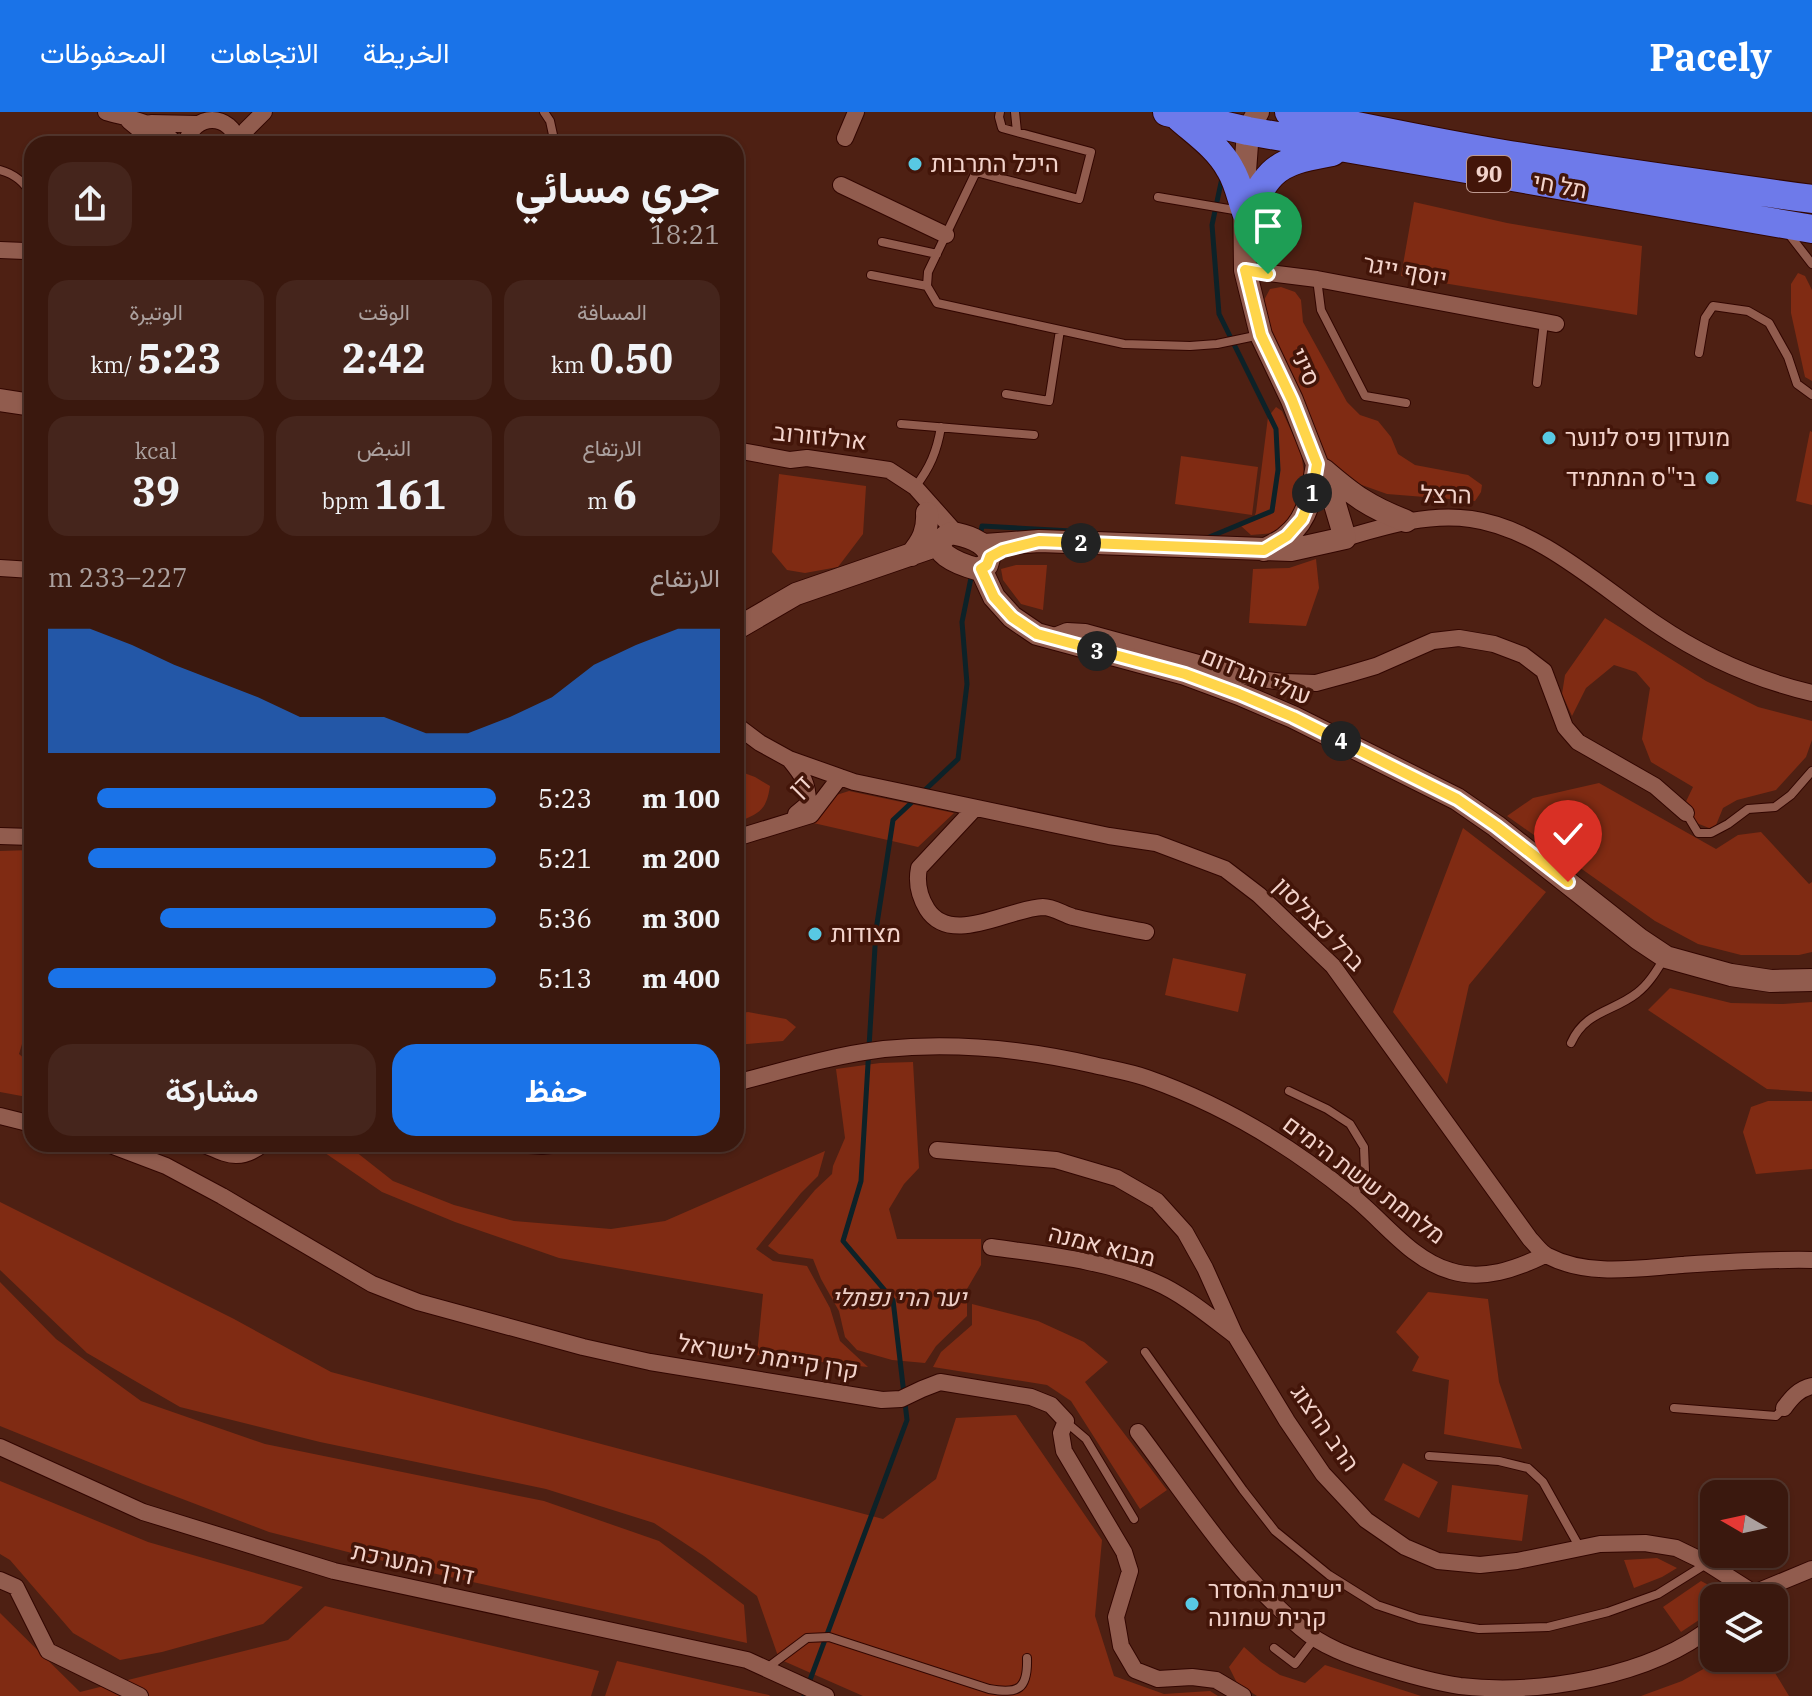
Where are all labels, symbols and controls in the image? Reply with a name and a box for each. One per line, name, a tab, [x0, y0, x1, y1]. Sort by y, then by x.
text: Pacely	[1649, 32, 1772, 81]
text: المحفوظات	[40, 34, 166, 71]
text: الاتجاهات	[210, 34, 319, 71]
text: الخريطة	[363, 34, 449, 71]
place label: היכל התרבות	[931, 147, 1059, 179]
marker: היכל התרבות	[906, 155, 924, 173]
road number: 90	[1467, 156, 1511, 192]
text: جري مسائي	[515, 158, 720, 215]
button: share	[48, 162, 132, 246]
street label: תל חי	[1530, 165, 1590, 206]
pin	[1234, 192, 1302, 274]
icon: arrive	[1246, 204, 1290, 248]
text: 18:21	[650, 217, 720, 251]
street label: יוסף ייגר	[1360, 246, 1450, 294]
text: الوتيرة	[129, 297, 183, 326]
text: الوقت	[358, 297, 410, 326]
text: المسافة	[577, 297, 647, 326]
text: 5:23	[137, 332, 222, 384]
text: 2:42	[342, 332, 426, 384]
text: 0.50	[590, 332, 673, 384]
street label: סיני	[1283, 342, 1329, 391]
text: /km	[90, 350, 137, 379]
text: km	[551, 350, 590, 379]
street label: ארלוזורוב	[772, 415, 868, 457]
place label: מועדון פיס לנוער	[1565, 421, 1730, 453]
marker: מועדון פיס לנוער	[1540, 429, 1558, 447]
text: النبض	[357, 433, 411, 462]
text: الارتفاع	[582, 433, 642, 462]
text: kcal	[135, 436, 177, 465]
place label: בי"ס המתמיד	[1566, 461, 1696, 493]
text: 39	[132, 465, 180, 517]
text: 161	[374, 468, 446, 520]
text: 6	[613, 468, 637, 520]
marker: בי"ס המתמיד	[1703, 469, 1721, 487]
pin: 1	[1292, 473, 1332, 513]
text: 1	[1305, 478, 1319, 507]
street label: הרצל	[1420, 478, 1472, 510]
text: bpm	[322, 486, 374, 515]
text: m	[587, 486, 613, 515]
pin: 2	[1061, 523, 1101, 563]
text: 2	[1074, 528, 1088, 557]
text: 227–233 m	[48, 560, 188, 594]
text: الارتفاع	[649, 560, 720, 594]
pin: 3	[1077, 631, 1117, 671]
text: 3	[1090, 636, 1104, 665]
street label: עולי הגרדום	[1197, 638, 1316, 712]
pin: 4	[1321, 721, 1361, 761]
text: 4	[1334, 726, 1348, 755]
street label: דן	[781, 767, 817, 803]
text: 5:23	[538, 781, 592, 815]
text: 100 m	[642, 781, 720, 815]
pin	[1534, 800, 1602, 882]
icon: check	[1546, 812, 1590, 856]
text: 5:21	[538, 841, 592, 875]
text: 200 m	[642, 841, 720, 875]
street label: ברל כצנלסון	[1267, 870, 1373, 977]
text: 5:36	[538, 901, 592, 935]
text: 300 m	[642, 901, 720, 935]
place label: מצודות	[831, 917, 901, 949]
marker: מצודות	[806, 925, 824, 943]
text: 5:13	[538, 961, 592, 995]
text: 400 m	[642, 961, 720, 995]
button: مشاركة	[48, 1044, 376, 1136]
button: حفظ	[392, 1044, 720, 1136]
street label: מלחמת ששת הימים	[1277, 1108, 1452, 1251]
street label: מבוא אמנה	[1045, 1216, 1159, 1274]
park label: יער הרי נפתלי	[832, 1281, 968, 1313]
street label: קרן קיימת לישראל	[676, 1326, 861, 1386]
street label: הרב הרצוג	[1284, 1378, 1367, 1477]
north arrow	[1700, 1480, 1788, 1568]
map controls	[1700, 1480, 1788, 1672]
street label: דרך המערכת	[349, 1534, 477, 1592]
place label: ישיבת ההסדר קרית שמונה	[1208, 1573, 1343, 1633]
button: layers	[1700, 1584, 1788, 1672]
marker: ישיבת ההסדר קרית שמונה	[1183, 1595, 1201, 1613]

